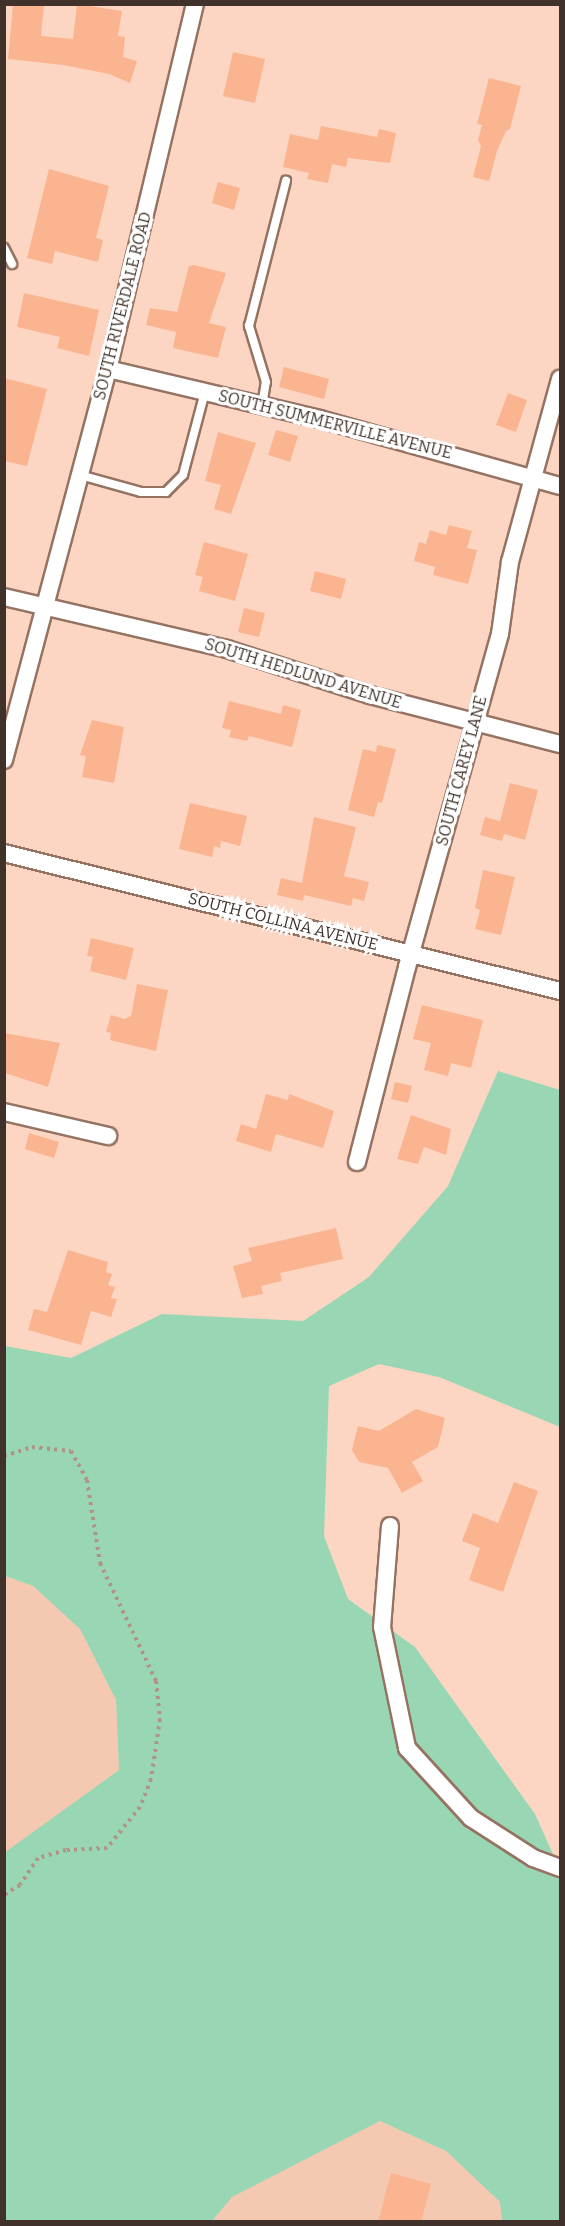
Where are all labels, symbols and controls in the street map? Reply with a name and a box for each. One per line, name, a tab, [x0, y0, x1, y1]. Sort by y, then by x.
street label: SOUTH RIVERDALE ROAD	[90, 210, 156, 402]
street label: SOUTH SUMMERVILLE AVENUE	[216, 387, 454, 463]
street label: SOUTH HEDLUND AVENUE	[202, 635, 404, 713]
street label: SOUTH CAREY LANE	[433, 694, 491, 848]
street label: SOUTH COLLINA AVENUE	[186, 889, 380, 955]

